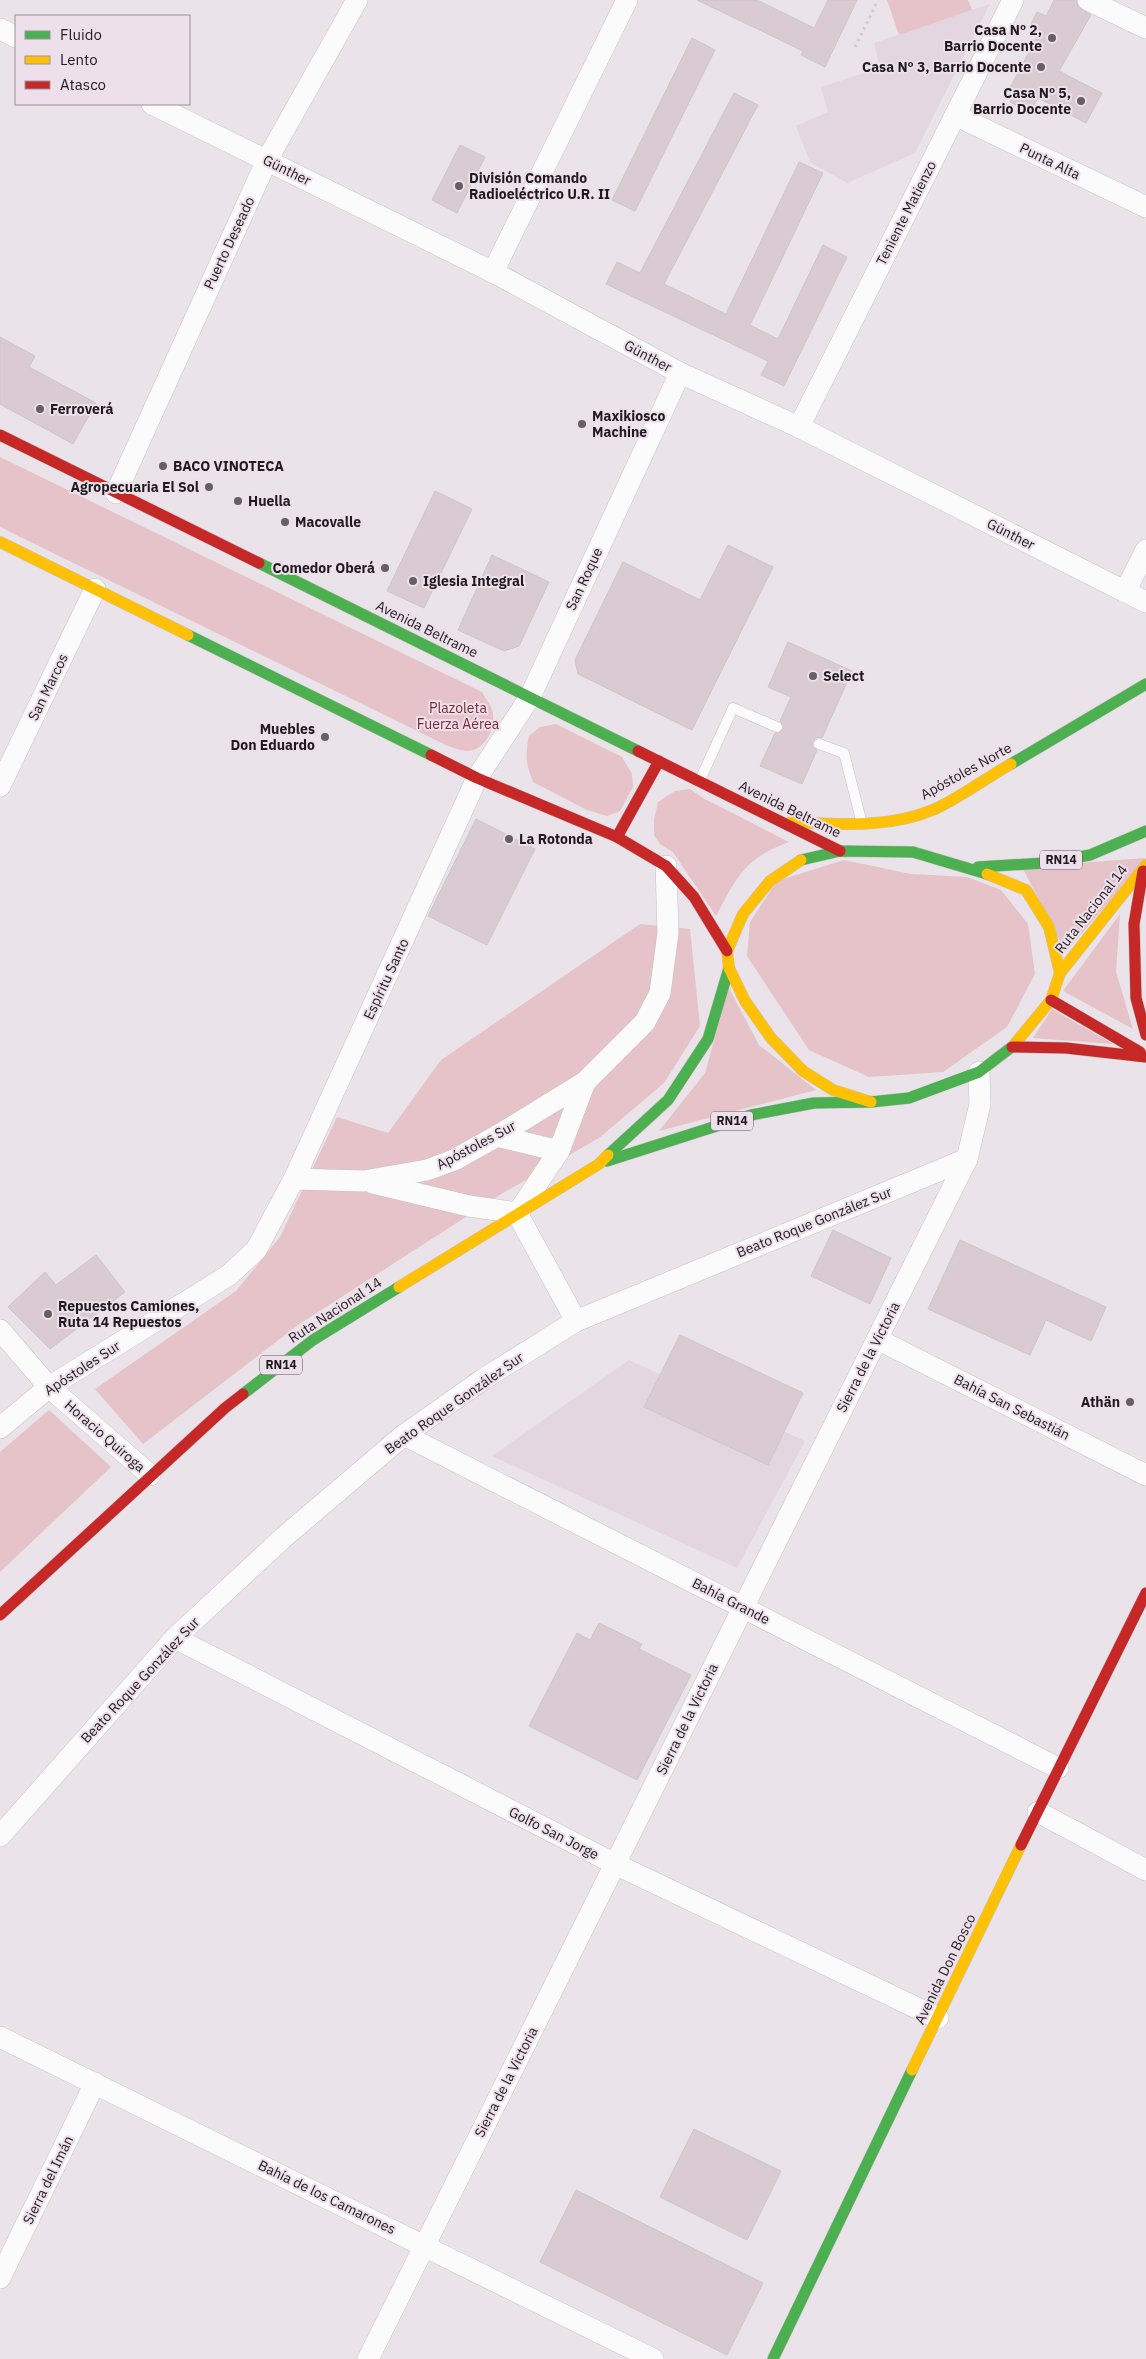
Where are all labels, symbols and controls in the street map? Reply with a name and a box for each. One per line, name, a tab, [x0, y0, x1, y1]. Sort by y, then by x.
legend	[15, 15, 190, 105]
place label: Casa Nº 2, Barrio Docente	[944, 21, 1042, 55]
text: Fluido	[60, 25, 102, 44]
marker: Casa Nº 2, Barrio Docente	[1046, 32, 1058, 44]
text: Lento	[60, 50, 98, 69]
place label: Casa Nº 3, Barrio Docente	[862, 58, 1031, 76]
marker: Casa Nº 3, Barrio Docente	[1035, 61, 1047, 73]
text: Atasco	[60, 75, 106, 94]
place label: Casa Nº 5, Barrio Docente	[973, 84, 1071, 118]
marker: Casa Nº 5, Barrio Docente	[1075, 95, 1087, 107]
street label: Punta Alta	[1017, 139, 1084, 184]
street label: Günther	[260, 151, 314, 189]
street label: Teniente Matienzo	[872, 158, 940, 268]
place label: División Comando Radioeléctrico U.R. II	[469, 169, 610, 203]
marker: División Comando Radioeléctrico U.R. II	[453, 180, 465, 192]
street label: Puerto Deseado	[200, 194, 258, 292]
street label: Günther	[621, 336, 675, 376]
place label: Ferroverá	[50, 400, 113, 418]
marker: Ferroverá	[34, 403, 46, 415]
place label: Maxikiosco Machine	[592, 407, 665, 441]
marker: Maxikiosco Machine	[576, 418, 588, 430]
place label: BACO VINOTECA	[173, 457, 284, 475]
marker: BACO VINOTECA	[157, 460, 169, 472]
place label: Agropecuaria El Sol	[70, 478, 199, 496]
marker: Agropecuaria El Sol	[203, 481, 215, 493]
place label: Huella	[248, 492, 291, 510]
marker: Huella	[232, 495, 244, 507]
place label: Macovalle	[295, 513, 361, 531]
street label: Günther	[984, 514, 1038, 554]
marker: Macovalle	[279, 516, 291, 528]
street label: San Roque	[562, 544, 606, 613]
place label: Comedor Oberá	[272, 559, 375, 577]
marker: Comedor Oberá	[379, 562, 391, 574]
place label: Iglesia Integral	[423, 572, 524, 590]
marker: Iglesia Integral	[407, 575, 419, 587]
street label: Avenida Beltrame	[373, 596, 481, 662]
street label: San Marcos	[24, 650, 72, 723]
place label: Select	[823, 667, 864, 685]
marker: Select	[807, 670, 819, 682]
park label: Plazoleta Fuerza Aérea	[417, 699, 500, 733]
place label: Muebles Don Eduardo	[231, 720, 315, 754]
marker: Muebles Don Eduardo	[319, 731, 331, 743]
street label: Apóstoles Norte	[917, 738, 1015, 803]
street label: Avenida Beltrame	[736, 776, 844, 842]
place label: La Rotonda	[519, 830, 593, 848]
marker: La Rotonda	[503, 833, 515, 845]
road number: RN14	[1040, 850, 1082, 870]
street label: Ruta Nacional 14	[1051, 861, 1131, 957]
street label: Espíritu Santo	[359, 935, 413, 1023]
road number: RN14	[711, 1112, 753, 1130]
street label: Apóstoles Sur	[433, 1117, 519, 1173]
street label: Beato Roque González Sur	[734, 1183, 894, 1261]
street label: Ruta Nacional 14	[285, 1273, 385, 1347]
place label: Repuestos Camiones, Ruta 14 Repuestos	[58, 1297, 199, 1331]
street label: Sierra de la Victoria	[832, 1298, 904, 1415]
marker: Repuestos Camiones, Ruta 14 Repuestos	[42, 1308, 54, 1320]
street label: Apóstoles Sur	[41, 1337, 123, 1399]
street label: Beato Roque González Sur	[381, 1348, 527, 1458]
road number: RN14	[260, 1356, 302, 1374]
street label: Bahía San Sebastián	[951, 1370, 1073, 1444]
place label: Athän	[1081, 1393, 1120, 1411]
street label: Horacio Quiroga	[61, 1396, 149, 1476]
marker: Athän	[1124, 1396, 1136, 1408]
street label: Bahía Grande	[689, 1574, 773, 1628]
street label: Beato Roque González Sur	[77, 1613, 203, 1747]
street label: Sierra de la Victoria	[652, 1660, 722, 1778]
street label: Golfo San Jorge	[506, 1803, 602, 1864]
street label: Avenida Don Bosco	[910, 1911, 980, 2027]
street label: Sierra de la Victoria	[470, 2023, 542, 2140]
street label: Sierra del Imán	[19, 2133, 77, 2227]
street label: Bahía de los Camarones	[255, 2156, 399, 2238]

